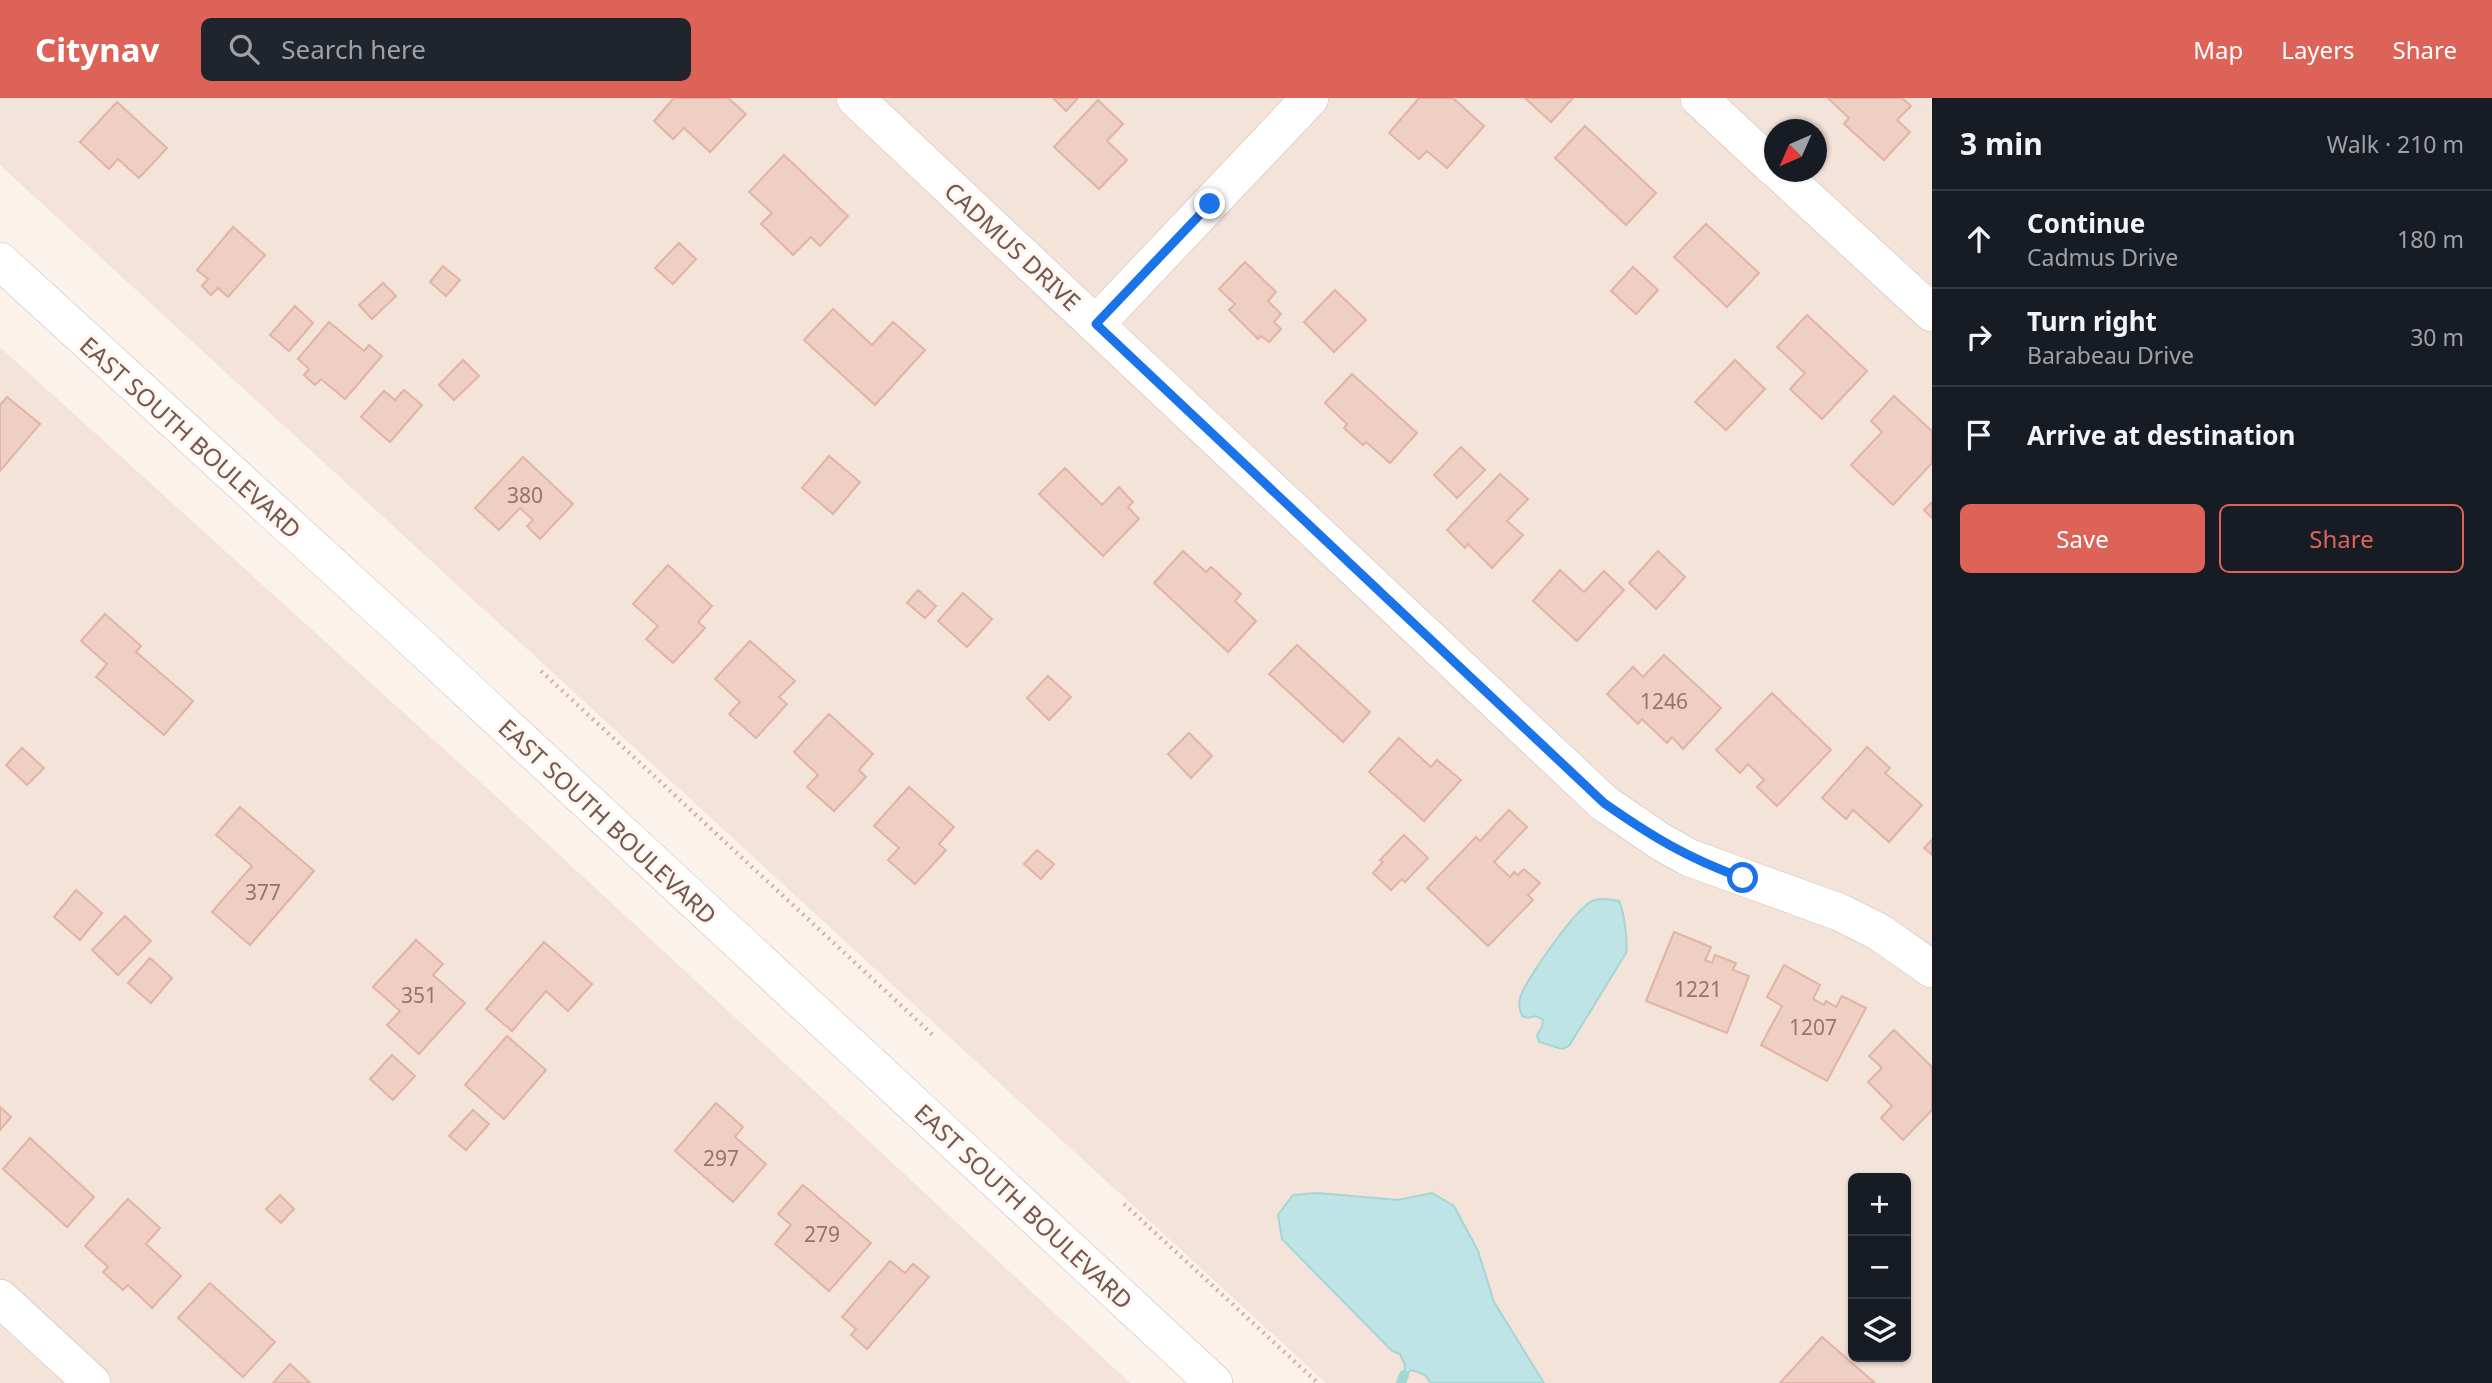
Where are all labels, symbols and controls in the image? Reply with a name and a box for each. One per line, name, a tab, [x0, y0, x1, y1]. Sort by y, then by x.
search box	[201, 18, 691, 81]
text: Citynav	[35, 27, 159, 72]
icon: search	[225, 30, 263, 68]
text: Search here	[281, 31, 426, 67]
text: Map	[2193, 33, 2243, 66]
text: Layers	[2281, 33, 2355, 66]
text: Share	[2393, 33, 2457, 66]
north arrow	[1764, 119, 1827, 182]
text: 3 min	[1960, 123, 2043, 164]
text: Walk · 210 m	[2327, 128, 2464, 160]
street label: CADMUS DRIVE	[938, 174, 1088, 318]
route end	[1194, 188, 1225, 219]
text: Continue	[2027, 205, 2145, 241]
icon: ahead	[1960, 220, 1998, 258]
text: 180 m	[2397, 223, 2464, 255]
text: Cadmus Drive	[2027, 241, 2178, 273]
text: Turn right	[2027, 303, 2157, 339]
icon: right	[1960, 318, 1998, 356]
text: 30 m	[2410, 321, 2464, 353]
street label: EAST SOUTH BOULEVARD	[73, 329, 309, 545]
text: Barabeau Drive	[2027, 339, 2194, 371]
icon: arrive	[1960, 416, 1998, 454]
text: Arrive at destination	[2027, 417, 2296, 453]
house number: 380	[507, 481, 543, 509]
button: Save	[1960, 504, 2205, 573]
button: Share	[2219, 504, 2464, 573]
house number: 1246	[1640, 687, 1688, 715]
street label: EAST SOUTH BOULEVARD	[492, 711, 724, 931]
route start	[1727, 862, 1758, 893]
house number: 377	[245, 878, 281, 906]
house number: 1221	[1674, 975, 1722, 1003]
house number: 351	[401, 981, 437, 1009]
house number: 1207	[1789, 1013, 1837, 1041]
street label: EAST SOUTH BOULEVARD	[908, 1096, 1140, 1316]
house number: 297	[703, 1144, 739, 1172]
map controls	[1848, 1173, 1911, 1362]
button: +	[1848, 1173, 1911, 1236]
house number: 279	[804, 1220, 840, 1248]
button: −	[1848, 1236, 1911, 1299]
button: layers	[1848, 1299, 1911, 1362]

